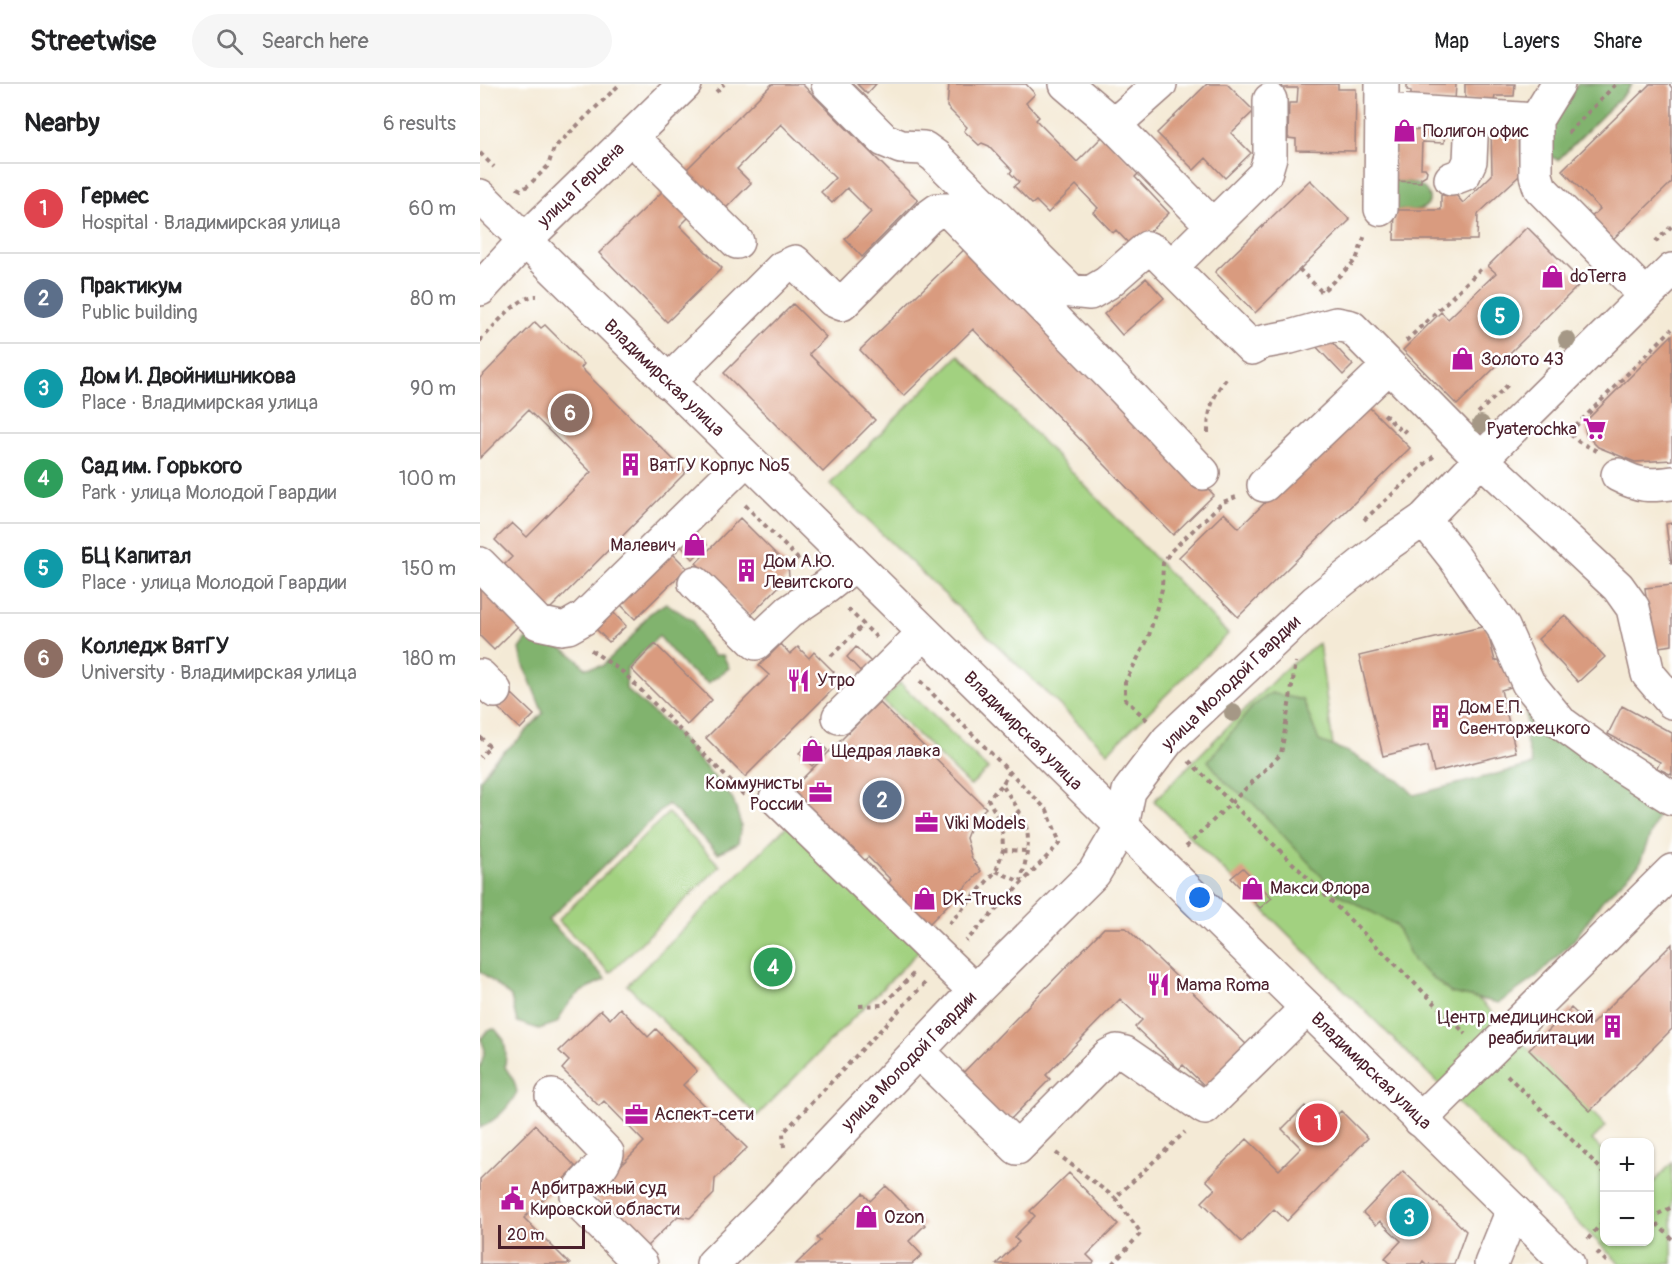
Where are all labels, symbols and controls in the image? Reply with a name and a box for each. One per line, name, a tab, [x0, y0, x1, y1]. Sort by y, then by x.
search box	[192, 14, 612, 68]
text: Streetwise	[30, 24, 156, 59]
icon: search	[213, 25, 246, 58]
text: Search here	[261, 27, 369, 55]
text: Map	[1434, 28, 1469, 55]
text: Layers	[1502, 28, 1560, 55]
text: Share	[1593, 28, 1642, 55]
text: Nearby	[24, 107, 100, 139]
text: 6 results	[383, 111, 456, 136]
shop icon: Полигон офис	[1392, 118, 1418, 144]
place label: Полигон офис	[1423, 120, 1529, 143]
street label: улица Герцена	[532, 138, 629, 233]
text: Гермес	[81, 182, 149, 210]
text: 1	[40, 196, 47, 221]
text: 60 m	[409, 196, 456, 221]
text: Hospital · Владимирская улица	[81, 210, 340, 235]
shop icon: doTerra	[1539, 263, 1565, 289]
place label: doTerra	[1570, 265, 1626, 288]
text: Практикум	[81, 272, 182, 300]
text: 2	[38, 286, 49, 311]
text: 80 m	[410, 286, 456, 311]
pin: 5	[1480, 294, 1520, 338]
text: Public building	[81, 300, 197, 325]
street label: Владимирская улица	[599, 314, 729, 442]
shop icon: Золото 43	[1450, 346, 1476, 372]
place label: Золото 43	[1481, 348, 1564, 371]
text: Дом И. Двойнишникова	[81, 362, 296, 390]
text: 3	[38, 376, 49, 401]
text: 90 m	[410, 376, 456, 401]
text: Place · Владимирская улица	[81, 390, 318, 415]
pin: 6	[550, 390, 590, 436]
supermarket icon: Pyaterochka	[1582, 416, 1608, 442]
place label: Pyaterochka	[1486, 418, 1577, 441]
text: Сад им. Горького	[81, 452, 242, 480]
building icon: ВятГУ Корпус №5	[618, 452, 644, 478]
place label: ВятГУ Корпус №5	[649, 454, 790, 477]
text: 4	[38, 466, 49, 491]
text: 100 m	[399, 466, 456, 491]
text: Park · улица Молодой Гвардии	[81, 480, 336, 505]
shop icon: Малевич	[681, 532, 707, 558]
place label: Малевич	[610, 534, 676, 557]
text: БЦ Капитал	[81, 542, 191, 570]
place label: Дом А.Ю. Левитского	[763, 550, 854, 594]
text: 5	[38, 556, 49, 581]
text: 150 m	[402, 556, 456, 581]
building icon: Дом А.Ю. Левитского	[733, 558, 759, 584]
text: Place · улица Молодой Гвардии	[81, 570, 346, 595]
street label: улица Молодой Гвардии	[1156, 611, 1305, 756]
text: Колледж ВятГУ	[81, 632, 229, 660]
text: 6	[38, 646, 49, 671]
text: 180 m	[402, 646, 456, 671]
text: University · Владимирская улица	[81, 660, 357, 685]
restaurant icon: Утро	[786, 667, 812, 693]
street label: Владимирская улица	[959, 667, 1087, 795]
place label: Утро	[817, 669, 855, 692]
place label: Дом Е.П. Свенторжецкого	[1458, 696, 1591, 740]
building icon: Дом Е.П. Свенторжецкого	[1428, 704, 1454, 730]
shop icon: Щедрая лавка	[800, 738, 826, 764]
place label: Щедрая лавка	[831, 740, 940, 763]
place label: Коммунисты России	[705, 772, 803, 816]
pin: 2	[862, 778, 902, 822]
office icon: Коммунисты России	[808, 780, 834, 806]
office icon: Viki Models	[913, 810, 939, 836]
place label: Viki Models	[944, 812, 1025, 835]
shop icon: Макси Флора	[1239, 875, 1265, 901]
place label: Макси Флора	[1270, 877, 1370, 900]
your location	[1185, 883, 1214, 912]
shop icon: DK-Trucks	[911, 886, 937, 912]
place label: DK-Trucks	[942, 888, 1021, 911]
pin: 4	[754, 944, 792, 990]
restaurant icon: Mama Roma	[1145, 972, 1171, 998]
place label: Mama Roma	[1176, 974, 1270, 997]
street label: улица Молодой Гвардии	[836, 987, 981, 1136]
place label: Центр медицинской реабилитации	[1437, 1006, 1594, 1050]
street label: Владимирская улица	[1306, 1007, 1436, 1135]
building icon: Центр медицинской реабилитации	[1599, 1014, 1625, 1040]
pin: 1	[1298, 1100, 1338, 1146]
office icon: Аспект-сети	[623, 1101, 649, 1127]
place label: Аспект-сети	[654, 1103, 754, 1126]
map controls	[1600, 1138, 1654, 1246]
button: +	[1600, 1138, 1654, 1192]
place label: Арбитражный суд Кировской области	[530, 1177, 680, 1221]
public building icon: Арбитражный суд Кировской области	[499, 1185, 525, 1211]
button: −	[1600, 1192, 1654, 1246]
pin: 3	[1390, 1194, 1428, 1240]
shop icon: Ozon	[853, 1204, 879, 1230]
place label: Ozon	[884, 1206, 924, 1229]
scale bar	[498, 1222, 585, 1250]
text: 20 m	[507, 1225, 545, 1245]

